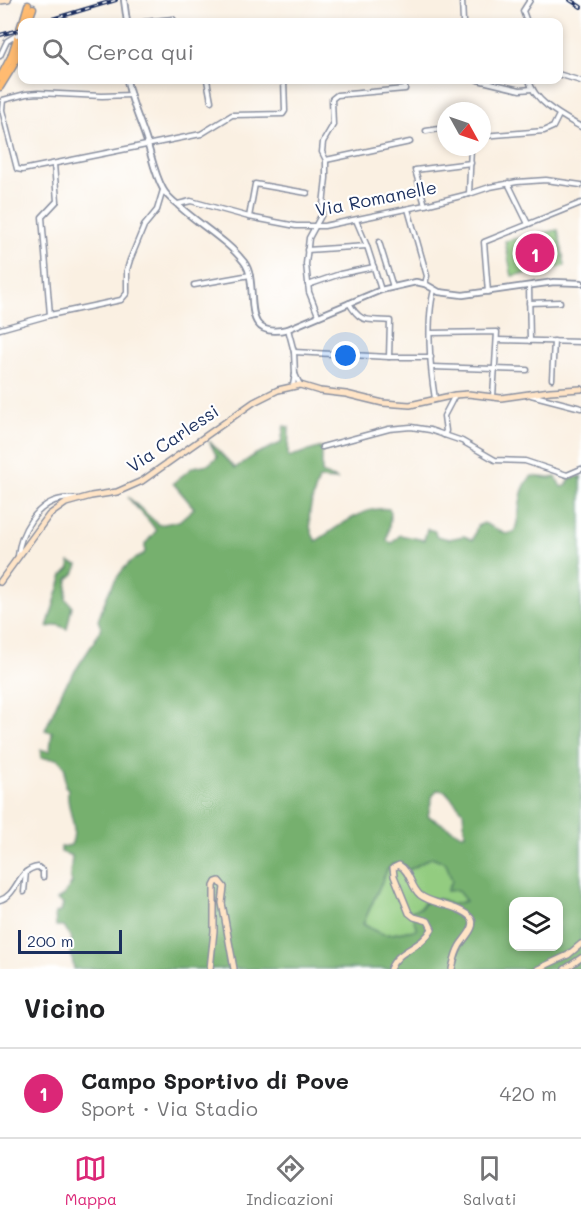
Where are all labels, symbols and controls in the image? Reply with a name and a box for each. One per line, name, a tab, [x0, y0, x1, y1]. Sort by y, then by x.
search box	[18, 18, 563, 84]
icon: search	[39, 35, 72, 68]
text: Cerca qui	[87, 37, 194, 66]
north arrow	[437, 102, 491, 156]
street label: Via Romanelle	[313, 174, 439, 222]
pin: 1	[516, 230, 554, 276]
your location	[331, 341, 360, 370]
street label: Via Carlessi	[122, 399, 223, 478]
map controls	[509, 897, 563, 951]
button: layers	[509, 897, 563, 951]
scale bar	[18, 927, 122, 954]
text: 200 m	[27, 930, 74, 951]
text: Vicino	[24, 991, 105, 1025]
text: Campo Sportivo di Pove	[81, 1066, 349, 1095]
text: 1	[39, 1080, 48, 1106]
text: 420 m	[499, 1080, 557, 1106]
text: Sport · Via Stadio	[81, 1095, 258, 1121]
tab: Mappa	[65, 1152, 117, 1209]
tab: Indicazioni	[246, 1152, 334, 1209]
tab: Salvati	[463, 1152, 516, 1209]

